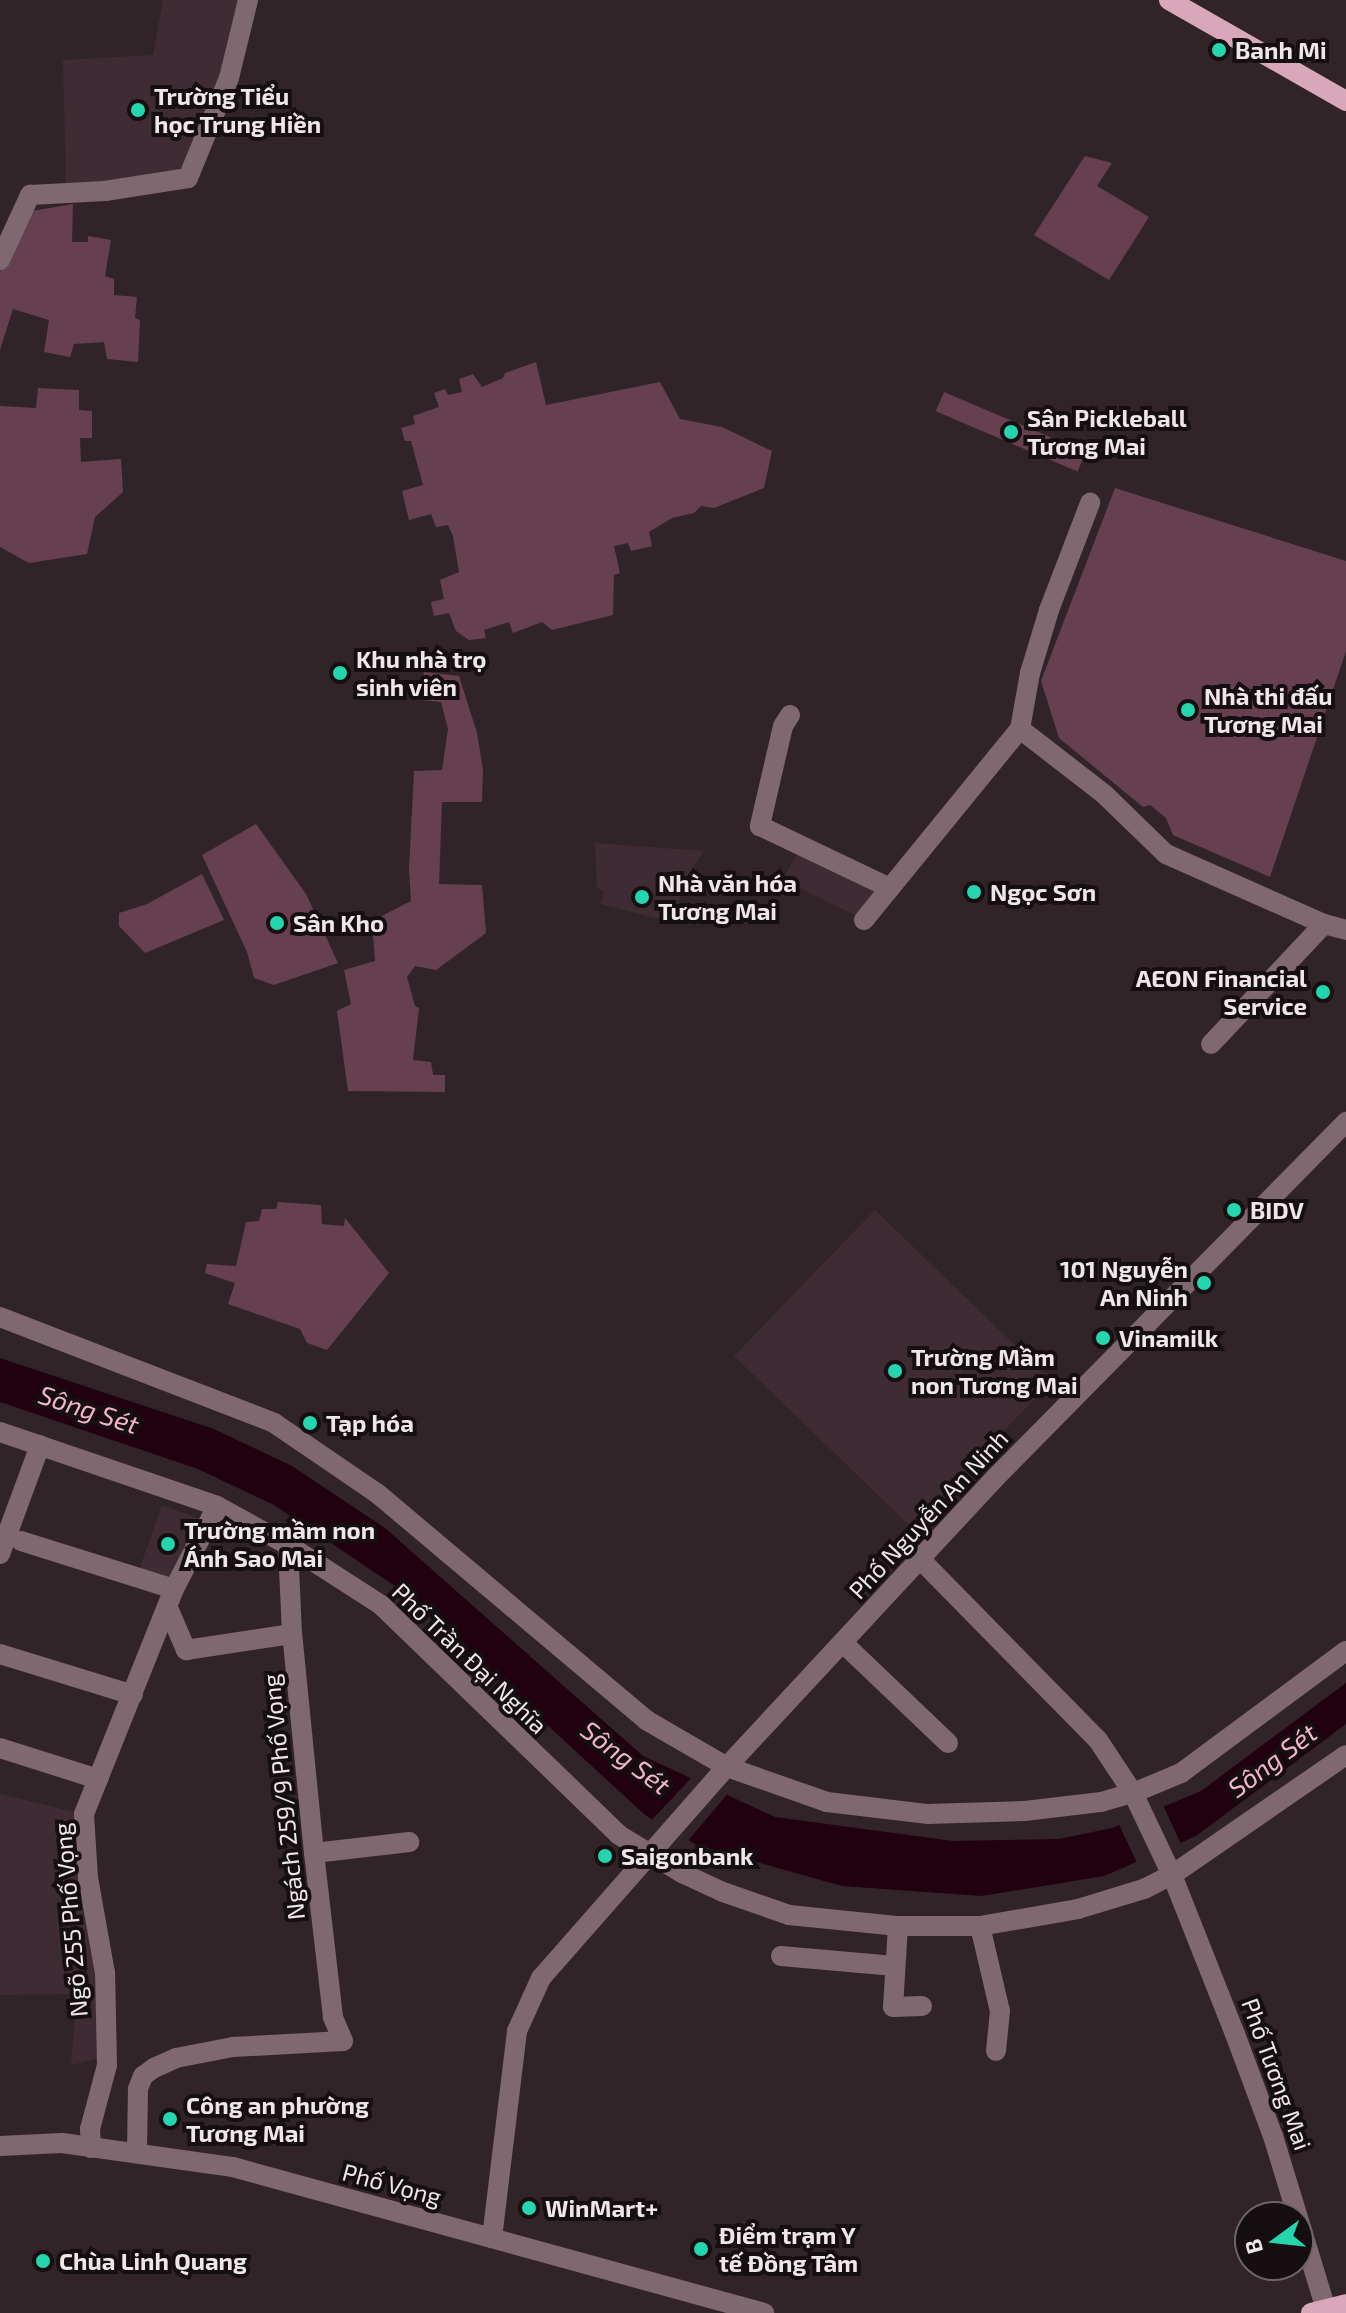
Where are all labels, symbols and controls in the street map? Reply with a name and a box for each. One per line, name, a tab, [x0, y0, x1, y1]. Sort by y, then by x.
place label: Banh Mi	[1235, 36, 1327, 64]
marker: Banh Mi	[1210, 41, 1228, 59]
place label: Trường Tiểu học Trung Hiền	[154, 82, 322, 138]
marker: Trường Tiểu học Trung Hiền	[129, 101, 147, 119]
place label: Sân Pickleball Tương Mai	[1027, 404, 1187, 460]
marker: Sân Pickleball Tương Mai	[1002, 423, 1020, 441]
place label: Khu nhà trọ sinh viên	[356, 645, 487, 701]
marker: Khu nhà trọ sinh viên	[331, 664, 349, 682]
place label: Nhà thi đấu Tương Mai	[1204, 682, 1333, 738]
marker: Nhà thi đấu Tương Mai	[1179, 701, 1197, 719]
place label: Nhà văn hóa Tương Mai	[658, 869, 798, 925]
place label: Ngọc Sơn	[990, 878, 1096, 906]
marker: Ngọc Sơn	[965, 883, 983, 901]
marker: Nhà văn hóa Tương Mai	[633, 888, 651, 906]
place label: Sân Kho	[293, 909, 384, 937]
marker: Sân Kho	[268, 914, 286, 932]
place label: AEON Financial Service	[1136, 964, 1307, 1020]
marker: AEON Financial Service	[1314, 983, 1332, 1001]
place label: BIDV	[1250, 1196, 1304, 1224]
marker: BIDV	[1225, 1201, 1243, 1219]
place label: 101 Nguyễn An Ninh	[1060, 1255, 1188, 1311]
marker: 101 Nguyễn An Ninh	[1195, 1274, 1213, 1292]
place label: Vinamilk	[1119, 1324, 1218, 1352]
marker: Vinamilk	[1094, 1329, 1112, 1347]
place label: Trường Mầm non Tương Mai	[911, 1343, 1078, 1399]
marker: Trường Mầm non Tương Mai	[886, 1362, 904, 1380]
water label: Sông Sét	[35, 1378, 143, 1440]
place label: Tạp hóa	[326, 1409, 414, 1437]
marker: Tạp hóa	[301, 1414, 319, 1432]
street label: Phố Nguyễn An Ninh	[842, 1423, 1014, 1605]
place label: Trường mầm non Ánh Sao Mai	[184, 1516, 375, 1572]
marker: Trường mầm non Ánh Sao Mai	[159, 1535, 177, 1553]
street label: Phố Trần Đại Nghĩa	[386, 1576, 554, 1740]
street label: Ngách 259/9 Phố Vọng	[256, 1672, 310, 1922]
water label: Sông Sét	[575, 1713, 677, 1801]
water label: Sông Sét	[1221, 1716, 1323, 1804]
street label: Ngõ 255 Phố Vọng	[47, 1821, 93, 2019]
place label: Saigonbank	[621, 1842, 754, 1870]
marker: Saigonbank	[596, 1847, 614, 1865]
street label: Phố Tương Mai	[1236, 1994, 1318, 2154]
place label: Công an phường Tương Mai	[186, 2091, 369, 2147]
marker: Công an phường Tương Mai	[161, 2110, 179, 2128]
street label: Phố Vọng	[339, 2157, 445, 2211]
place label: WinMart+	[545, 2194, 658, 2222]
marker: WinMart+	[520, 2199, 538, 2217]
north arrow	[1234, 2201, 1314, 2281]
place label: Điểm trạm Y tế Đồng Tâm	[719, 2221, 859, 2277]
text: B	[1238, 2237, 1267, 2257]
marker: Điểm trạm Y tế Đồng Tâm	[690, 2238, 712, 2260]
place label: Chùa Linh Quang	[59, 2247, 247, 2275]
marker: Chùa Linh Quang	[34, 2252, 52, 2270]

